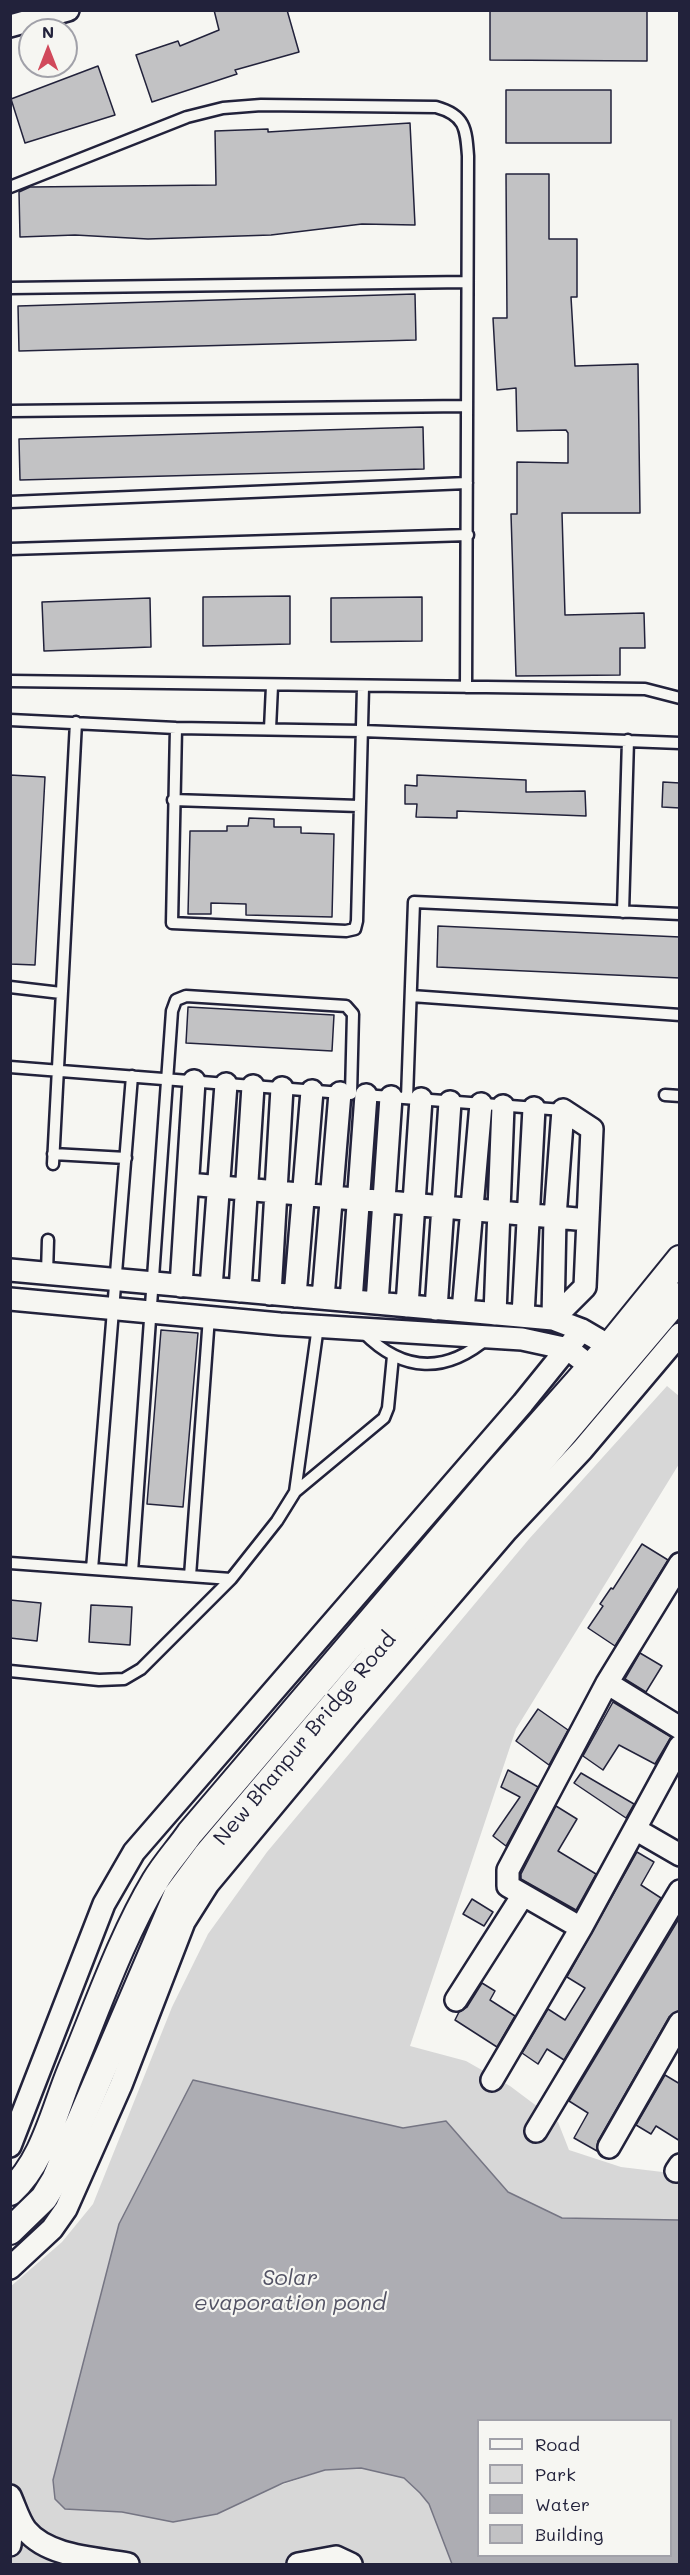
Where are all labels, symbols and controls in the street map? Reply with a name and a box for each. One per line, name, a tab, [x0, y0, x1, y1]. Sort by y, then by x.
north arrow	[18, 18, 78, 78]
text: N	[42, 21, 54, 42]
street label: New Bhanpur Bridge Road	[208, 1627, 402, 1851]
water label: Solar evaporation pond	[194, 2265, 386, 2316]
legend	[477, 2419, 672, 2557]
text: Road	[535, 2432, 580, 2456]
text: Park	[535, 2462, 576, 2486]
text: Water	[535, 2492, 590, 2516]
text: Building	[535, 2522, 603, 2546]

